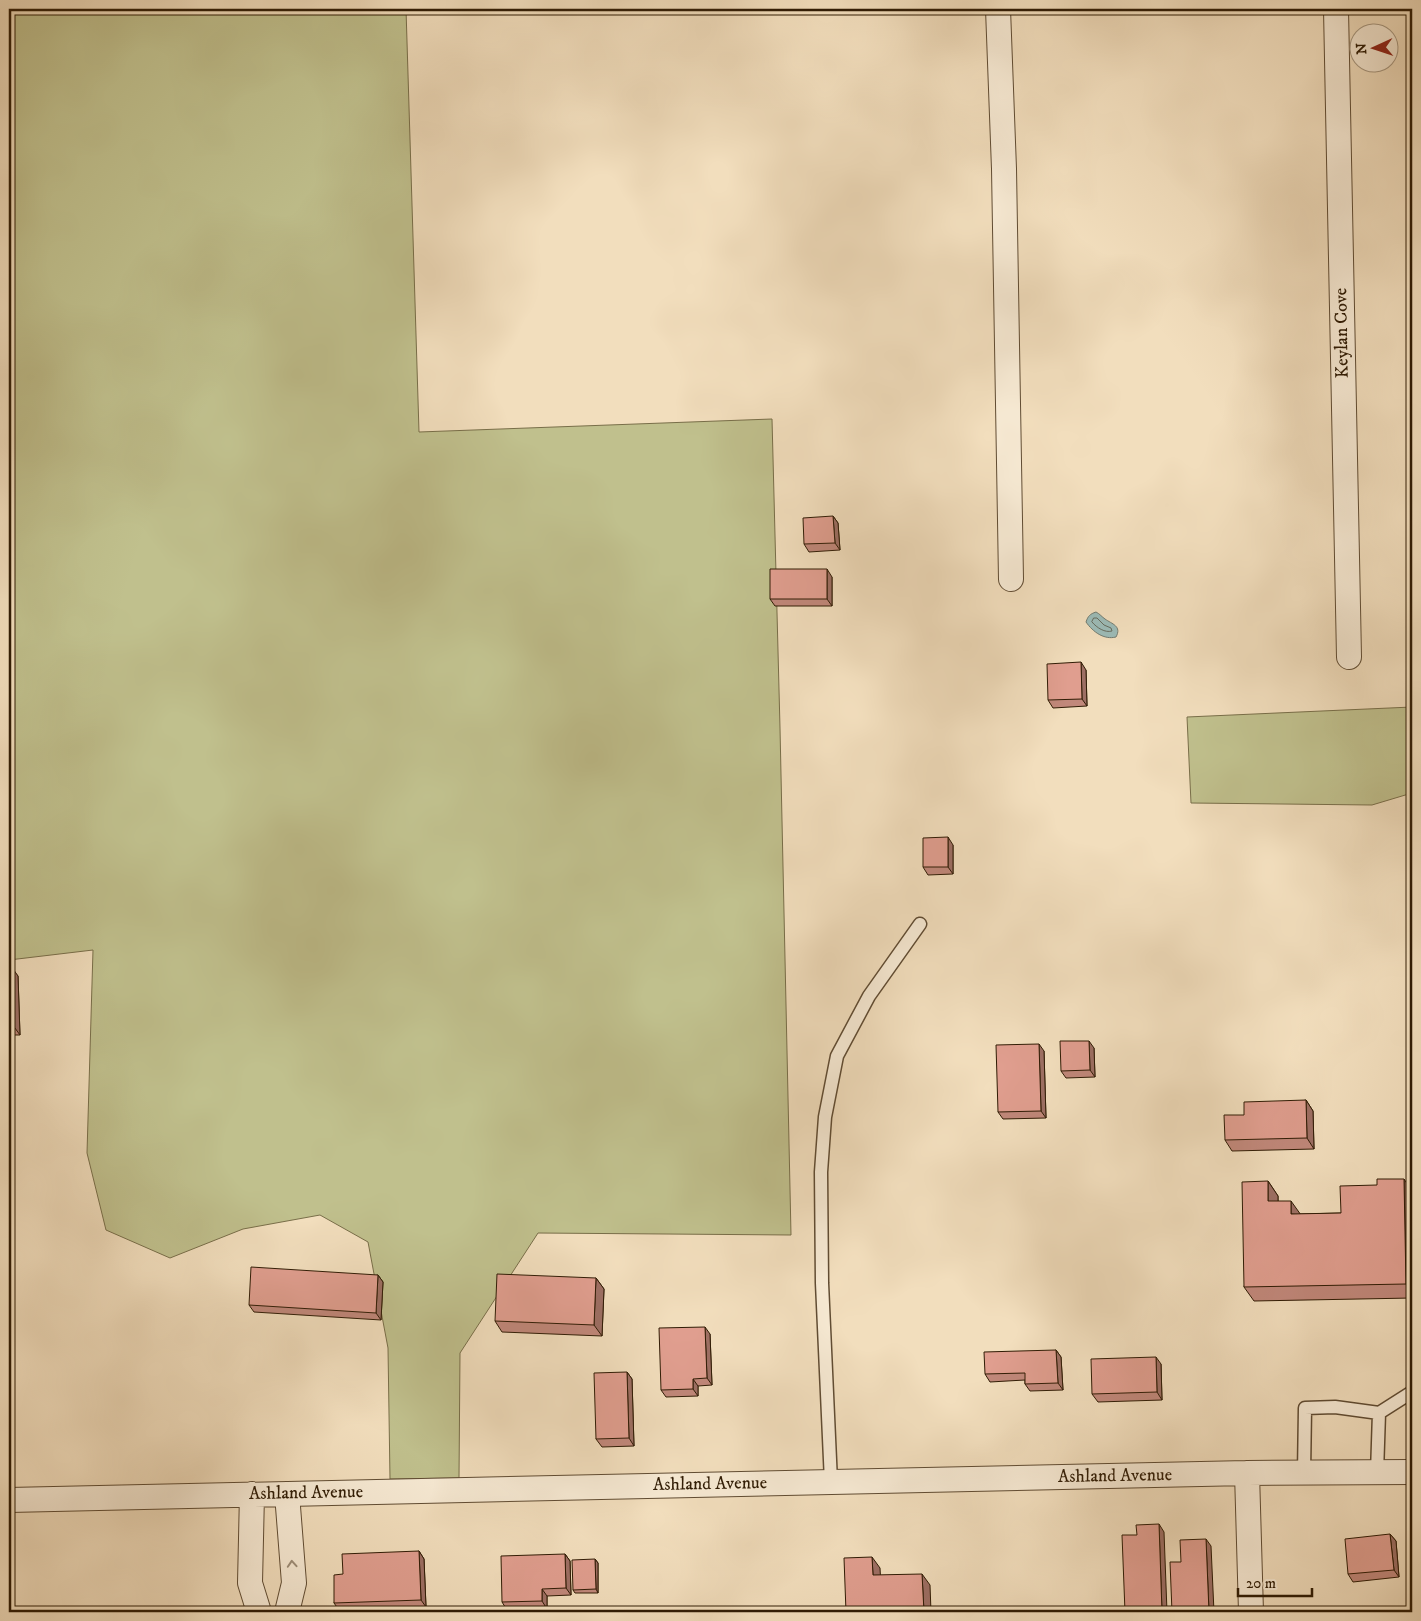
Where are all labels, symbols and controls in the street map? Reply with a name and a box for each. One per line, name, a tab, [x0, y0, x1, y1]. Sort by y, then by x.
north arrow	[1348, 22, 1398, 72]
text: N	[1353, 42, 1371, 55]
street label: Keylan Cove	[1330, 288, 1354, 378]
street label: Ashland Avenue	[1058, 1464, 1172, 1488]
street label: Ashland Avenue	[653, 1472, 767, 1496]
street label: Ashland Avenue	[249, 1481, 363, 1505]
one-way arrow	[287, 1560, 298, 1568]
scale bar	[1238, 1566, 1312, 1598]
text: 20 m	[1246, 1574, 1276, 1593]

